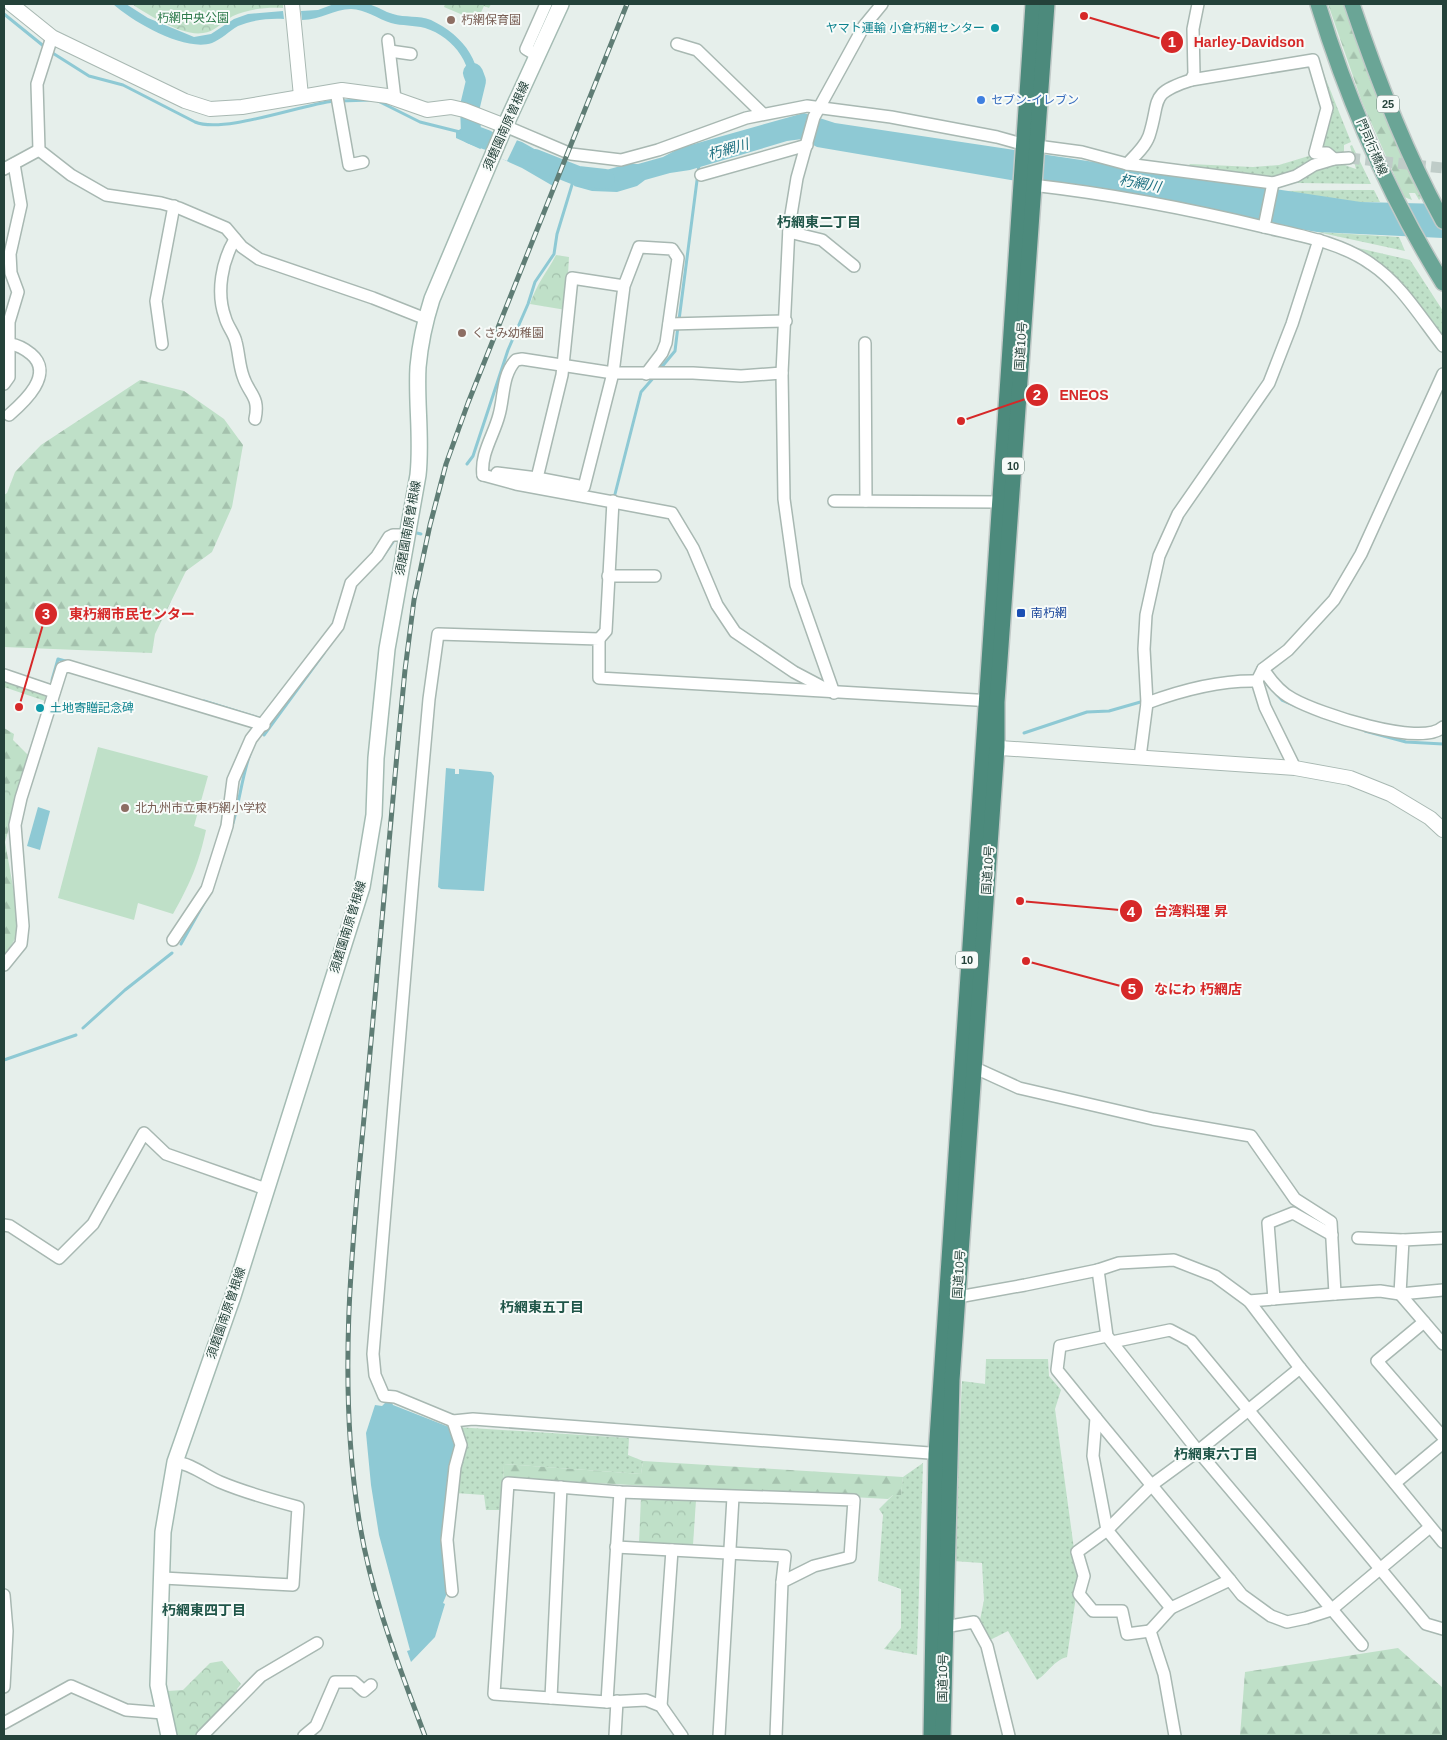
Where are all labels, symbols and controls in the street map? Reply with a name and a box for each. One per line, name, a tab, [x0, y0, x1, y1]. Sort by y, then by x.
park label: 朽網中央公園	[157, 11, 229, 25]
place label: 朽網保育園	[461, 13, 521, 27]
marker: 朽網保育園	[445, 14, 457, 26]
place label: ヤマト運輸 小倉朽網センター	[826, 21, 985, 35]
marker: ヤマト運輸 小倉朽網センター	[989, 22, 1001, 34]
callout: Harley-Davidson	[1159, 27, 1315, 56]
text: 1	[1168, 33, 1176, 50]
text: Harley-Davidson	[1194, 34, 1304, 50]
street label: 須磨園南原曽根線	[480, 79, 532, 173]
place label: セブン-イレブン	[991, 93, 1079, 107]
marker: セブン-イレブン	[975, 94, 987, 106]
road number: 25	[1377, 96, 1399, 112]
street label: 門司行橋線	[1354, 117, 1390, 177]
water label: 朽網川	[706, 135, 752, 162]
water label: 朽網川	[1118, 171, 1164, 195]
district label: 朽網東二丁目	[777, 214, 861, 230]
street label: 国道10号	[1012, 321, 1030, 371]
place label: くさみ幼稚園	[472, 326, 544, 340]
marker: くさみ幼稚園	[456, 327, 468, 339]
callout: ENEOS	[1025, 381, 1119, 410]
text: 2	[1033, 386, 1041, 403]
text: ENEOS	[1059, 387, 1109, 403]
road number: 10	[1002, 458, 1024, 474]
street label: 須磨園南原曽根線	[393, 480, 423, 576]
callout: 東朽網市民センター	[34, 600, 205, 629]
text: 3	[42, 605, 50, 622]
text: 東朽網市民センター	[69, 606, 195, 622]
place label: 南朽網	[1031, 606, 1067, 620]
marker: 南朽網	[1015, 607, 1027, 619]
place label: 土地寄贈記念碑	[50, 701, 134, 715]
marker: 土地寄贈記念碑	[34, 702, 46, 714]
place label: 北九州市立東朽網小学校	[135, 801, 267, 815]
marker: 北九州市立東朽網小学校	[119, 802, 131, 814]
street label: 国道10号	[979, 845, 997, 895]
street label: 須磨園南原曽根線	[327, 879, 369, 975]
callout: 台湾料理 昇	[1119, 897, 1238, 926]
text: 4	[1127, 903, 1136, 920]
text: 台湾料理 昇	[1154, 903, 1228, 919]
road number: 10	[956, 952, 978, 968]
callout: なにわ 朽網店	[1119, 975, 1252, 1004]
text: 5	[1128, 980, 1136, 997]
text: なにわ 朽網店	[1154, 981, 1242, 997]
street label: 国道10号	[950, 1249, 968, 1299]
street label: 須磨園南原曽根線	[204, 1265, 248, 1361]
district label: 朽網東五丁目	[500, 1299, 584, 1315]
district label: 朽網東六丁目	[1174, 1446, 1258, 1462]
district label: 朽網東四丁目	[162, 1602, 246, 1618]
street label: 国道10号	[936, 1653, 950, 1703]

